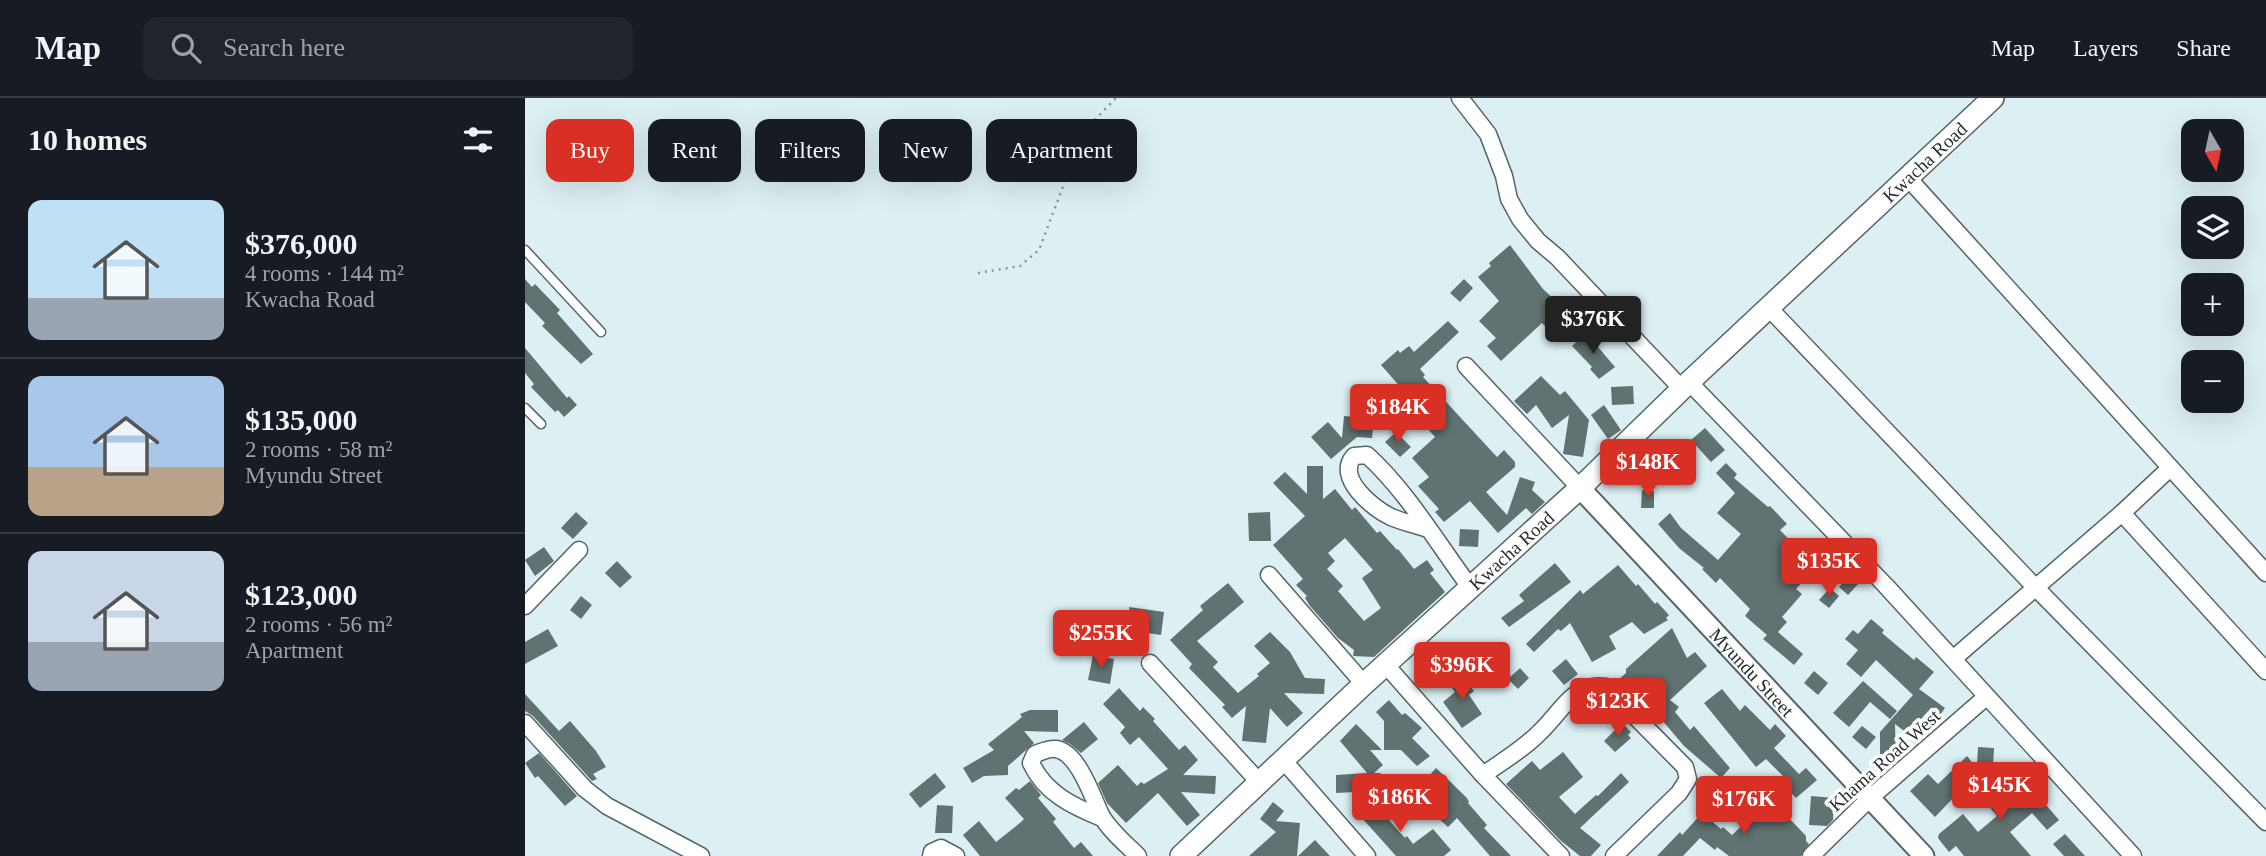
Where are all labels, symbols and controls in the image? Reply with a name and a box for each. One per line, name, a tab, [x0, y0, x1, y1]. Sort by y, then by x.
search box	[143, 17, 633, 80]
icon: search	[167, 29, 205, 67]
text: Map	[35, 30, 101, 66]
text: Search here	[223, 33, 345, 62]
text: Map	[1991, 35, 2035, 61]
text: Layers	[2073, 35, 2138, 61]
text: Share	[2176, 35, 2231, 61]
street label: Kwacha Road	[1878, 118, 1971, 207]
chip: Buy	[546, 119, 634, 182]
chip: Rent	[648, 119, 741, 182]
chip: Filters	[755, 119, 865, 182]
chip: New	[879, 119, 972, 182]
chip: Apartment	[986, 119, 1137, 182]
north arrow	[2181, 119, 2243, 182]
map controls	[2181, 119, 2244, 413]
icon: filters	[459, 121, 497, 159]
text: 10 homes	[28, 123, 147, 156]
button: layers	[2181, 196, 2244, 259]
text: $376,000	[245, 227, 358, 260]
icon: home	[84, 228, 168, 312]
text: 4 rooms · 144 m²	[245, 261, 404, 286]
button: +	[2181, 273, 2244, 336]
text: Kwacha Road	[245, 287, 375, 312]
pin: $376K	[1544, 296, 1642, 356]
text: $376K	[1561, 306, 1625, 331]
button: −	[2181, 350, 2244, 413]
pin: $184K	[1349, 384, 1447, 444]
text: $184K	[1366, 394, 1430, 419]
text: $135,000	[245, 403, 358, 436]
icon: home	[84, 404, 168, 488]
text: 2 rooms · 58 m²	[245, 437, 392, 462]
pin: $148K	[1599, 440, 1697, 499]
text: $148K	[1616, 449, 1680, 474]
text: Myundu Street	[245, 463, 382, 488]
street label: Kwacha Road	[1465, 507, 1559, 595]
pin: $135K	[1780, 538, 1878, 598]
text: $135K	[1797, 548, 1861, 573]
text: $123,000	[245, 578, 358, 611]
icon: home	[84, 579, 168, 663]
pin: $255K	[1052, 610, 1150, 670]
text: 2 rooms · 56 m²	[245, 612, 392, 637]
text: $255K	[1069, 620, 1133, 645]
street label: Myundu Street	[1705, 624, 1799, 722]
text: Apartment	[245, 638, 343, 663]
pin: $396K	[1413, 642, 1511, 702]
text: $396K	[1430, 652, 1494, 677]
pin: $123K	[1569, 678, 1667, 738]
text: $123K	[1586, 688, 1650, 713]
street label: Khama Road West	[1825, 705, 1945, 816]
pin: $145K	[1951, 762, 2049, 822]
text: $145K	[1968, 772, 2032, 797]
pin: $186K	[1351, 774, 1449, 834]
pin: $176K	[1695, 776, 1793, 836]
text: $186K	[1368, 784, 1432, 809]
text: $176K	[1712, 786, 1776, 811]

